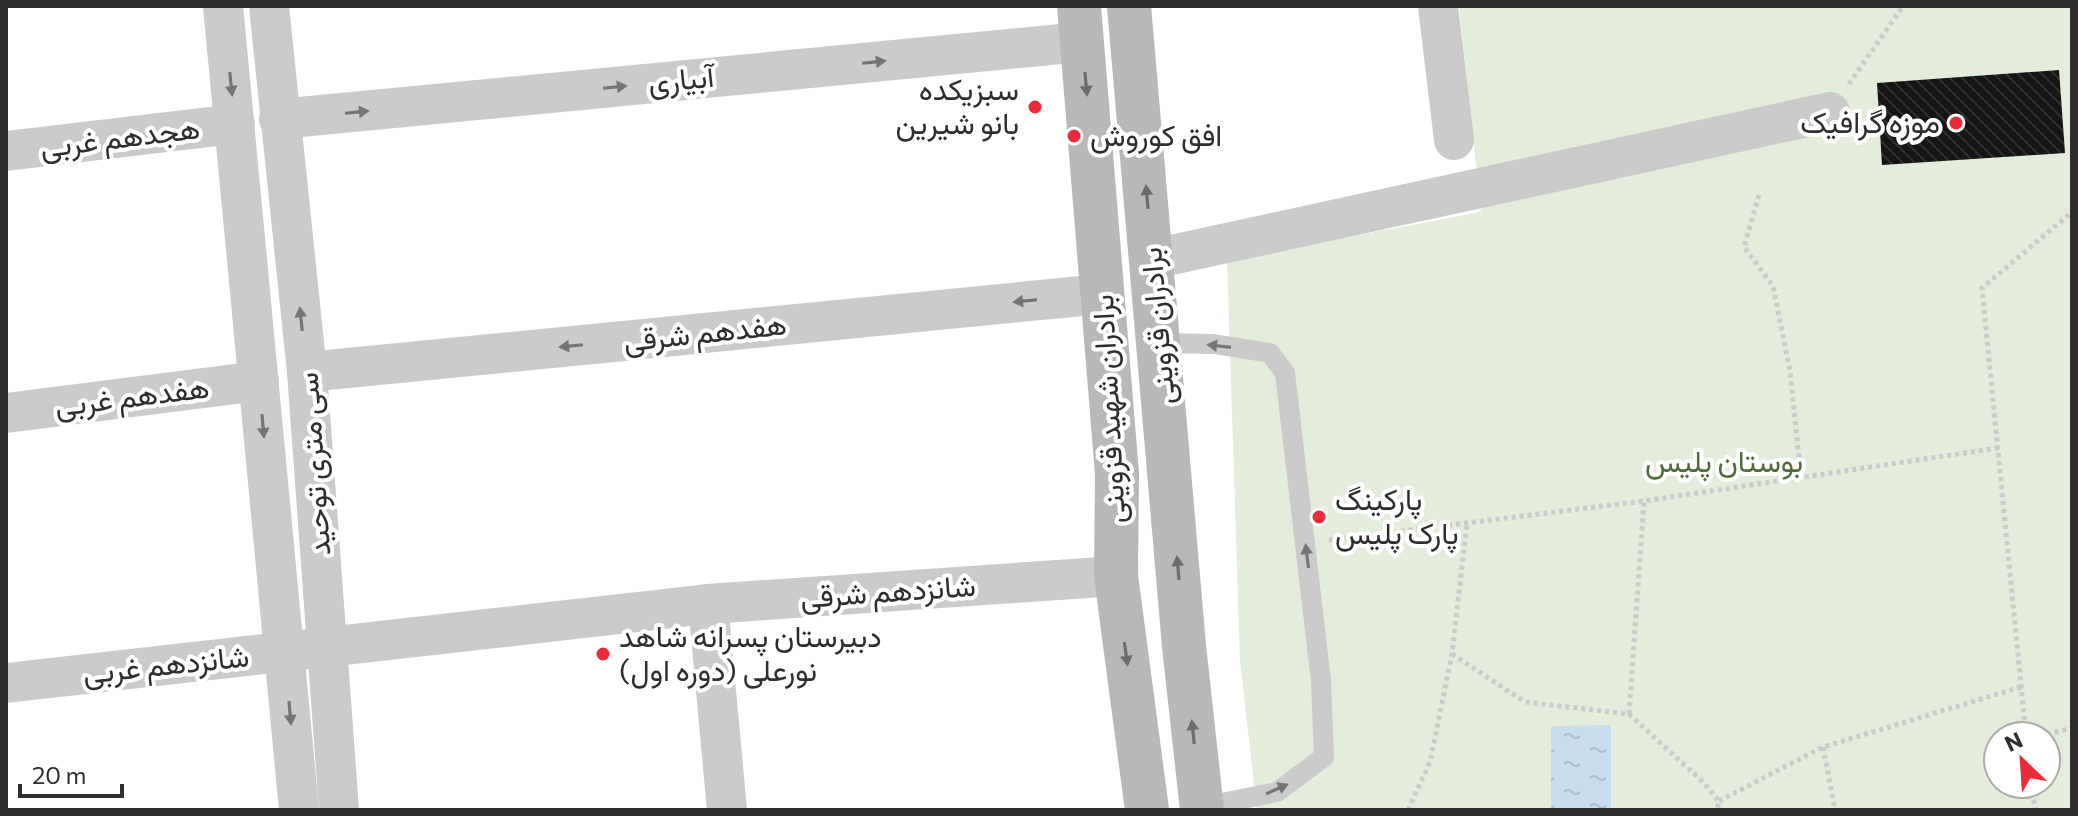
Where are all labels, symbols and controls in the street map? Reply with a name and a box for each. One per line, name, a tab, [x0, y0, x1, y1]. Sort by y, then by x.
street label: آبیاری	[646, 55, 718, 101]
one-way arrow	[862, 55, 887, 68]
place label: سبزیکده بانو شیرین	[895, 69, 1019, 142]
one-way arrow	[224, 72, 237, 97]
one-way arrow	[1080, 72, 1093, 97]
one-way arrow	[603, 80, 628, 93]
marker: سبزیکده بانو شیرین	[1026, 98, 1044, 116]
place label: موزه گرافیک	[1800, 102, 1940, 141]
one-way arrow	[345, 105, 370, 118]
street label: هجدهم غربی	[38, 107, 202, 167]
marker: موزه گرافیک	[1947, 114, 1965, 132]
place label: افق کوروش	[1090, 115, 1222, 154]
marker: افق کوروش	[1065, 127, 1083, 145]
one-way arrow	[1140, 184, 1153, 209]
street label: برادران قزوینی	[1130, 246, 1183, 407]
street label: برادران شهید قزوینی	[1082, 294, 1133, 525]
one-way arrow	[1012, 295, 1037, 308]
street label: هفدهم شرقی	[621, 304, 788, 360]
one-way arrow	[295, 307, 308, 332]
one-way arrow	[558, 339, 583, 352]
one-way arrow	[1206, 339, 1231, 352]
street label: هفدهم غربی	[53, 367, 211, 425]
street label: سی متری توحید	[287, 371, 338, 557]
one-way arrow	[257, 414, 270, 439]
park label: بوستان پلیس	[1645, 441, 1803, 482]
place label: پارکینگ پارک پلیس	[1335, 479, 1459, 554]
marker: پارکینگ پارک پلیس	[1310, 508, 1328, 526]
one-way arrow	[1300, 543, 1313, 568]
one-way arrow	[1171, 555, 1184, 580]
street label: شانزدهم شرقی	[799, 565, 977, 617]
place label: دبیرستان پسرانه شاهد نورعلی (دوره اول)	[619, 616, 882, 689]
street label: شانزدهم غربی	[81, 635, 251, 693]
one-way arrow	[1120, 642, 1133, 667]
marker: دبیرستان پسرانه شاهد نورعلی (دوره اول)	[594, 645, 612, 663]
one-way arrow	[284, 701, 297, 726]
one-way arrow	[1187, 720, 1200, 745]
north arrow	[1982, 720, 2062, 800]
text: N	[2000, 726, 2027, 757]
scale bar	[20, 748, 122, 798]
text: 20 m	[32, 760, 86, 789]
one-way arrow	[1265, 782, 1288, 796]

